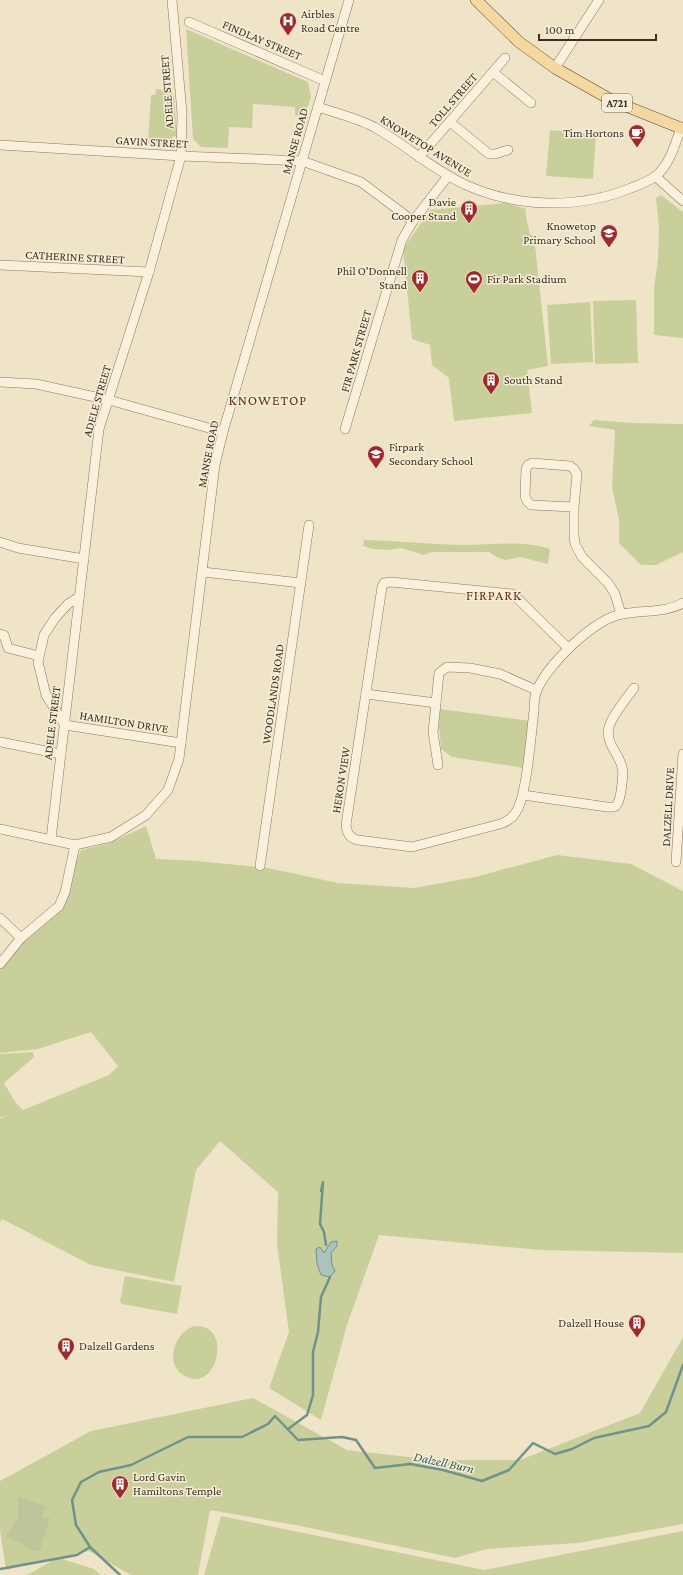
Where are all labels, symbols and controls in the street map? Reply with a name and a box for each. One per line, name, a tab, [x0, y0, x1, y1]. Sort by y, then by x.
place label: Airbles Road Centre	[301, 7, 360, 35]
hospital icon: Airbles Road Centre	[278, 11, 298, 36]
scale bar	[539, 16, 656, 42]
street label: FINDLAY STREET	[220, 17, 304, 63]
text: 100 m	[545, 23, 575, 37]
street label: ADELE STREET	[157, 54, 177, 130]
street label: TOLL STREET	[426, 70, 481, 130]
road number: A721	[602, 94, 632, 112]
street label: MANSE ROAD	[279, 106, 311, 176]
street label: KNOWETOP AVENUE	[378, 112, 475, 180]
cafe icon: Tim Hortons	[627, 123, 647, 148]
place label: Tim Hortons	[563, 126, 624, 140]
street label: GAVIN STREET	[115, 133, 189, 151]
place label: Davie Cooper Stand	[391, 195, 457, 223]
building icon: Davie Cooper Stand	[459, 199, 479, 224]
place label: Knowetop Primary School	[523, 219, 596, 247]
school or university icon: Knowetop Primary School	[599, 223, 619, 248]
street label: CATHERINE STREET	[25, 247, 126, 267]
place label: Phil O'Donnell Stand	[337, 264, 408, 292]
building icon: Phil O'Donnell Stand	[410, 268, 430, 293]
sports icon: Fir Park Stadium	[464, 269, 484, 294]
place label: Fir Park Stadium	[487, 272, 567, 286]
street label: FIR PARK STREET	[338, 308, 375, 394]
street label: ADELE STREET	[80, 363, 114, 439]
building icon: South Stand	[481, 370, 501, 395]
place label: South Stand	[504, 373, 563, 387]
district label: KNOWETOP	[229, 392, 307, 408]
street label: MANSE ROAD	[195, 419, 221, 489]
place label: Firpark Secondary School	[389, 440, 473, 468]
school or university icon: Firpark Secondary School	[366, 444, 386, 469]
district label: FIRPARK	[466, 587, 522, 603]
street label: WOODLANDS ROAD	[259, 643, 287, 745]
street label: ADELE STREET	[41, 685, 64, 761]
street label: HAMILTON DRIVE	[79, 708, 170, 736]
street label: HERON VIEW	[329, 746, 353, 814]
street label: DALZELL DRIVE	[659, 767, 677, 847]
building icon: Dalzell House	[627, 1313, 647, 1338]
place label: Dalzell House	[558, 1316, 624, 1330]
building icon: Dalzell Gardens	[56, 1336, 76, 1361]
place label: Dalzell Gardens	[79, 1339, 155, 1353]
water label: Dalzell Burn	[412, 1449, 476, 1476]
place label: Lord Gavin Hamiltons Temple	[133, 1470, 221, 1498]
building icon: Lord Gavin Hamiltons Temple	[110, 1474, 130, 1499]

